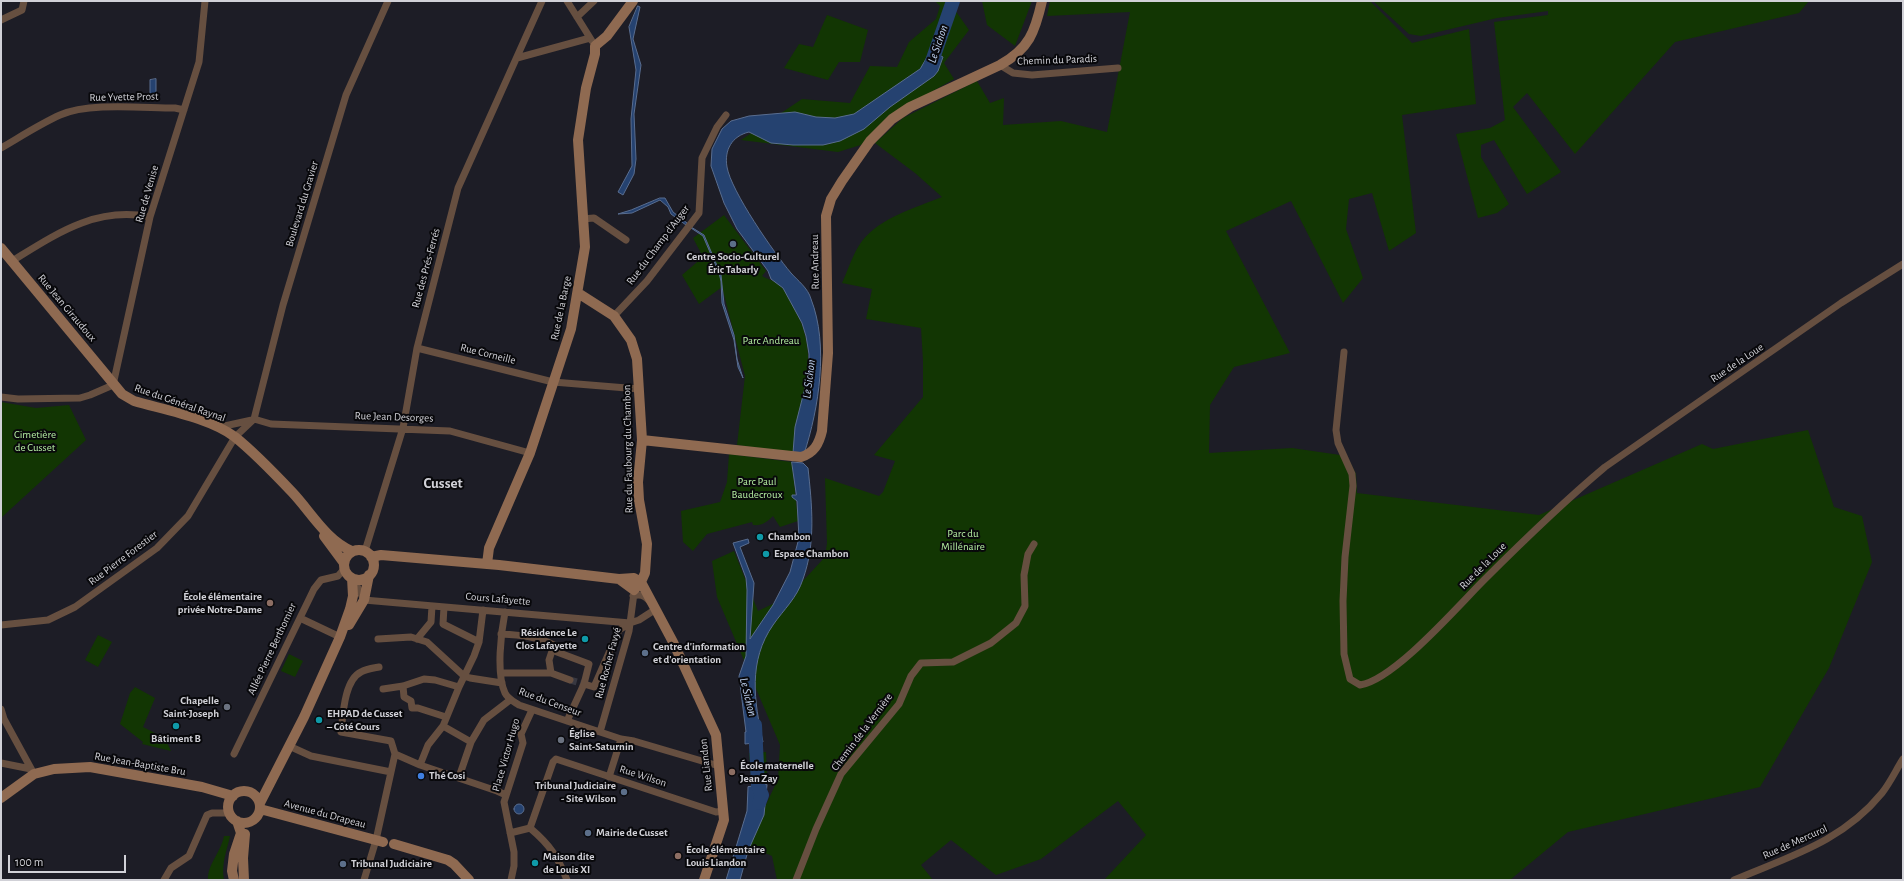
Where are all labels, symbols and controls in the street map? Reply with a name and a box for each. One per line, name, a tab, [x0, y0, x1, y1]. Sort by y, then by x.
water label: Le Sichon	[925, 23, 951, 65]
street label: Chemin du Paradis	[1017, 52, 1097, 68]
street label: Rue Yvette Prost	[89, 90, 159, 104]
street label: Boulevard du Gravier	[283, 160, 321, 248]
street label: Rue de Venise	[132, 164, 162, 224]
street label: Rue du Champ d'Auger	[624, 202, 692, 288]
street label: Rue des Prés-Ferrés	[409, 227, 443, 309]
street label: Rue Andreau	[808, 234, 822, 290]
marker: Centre Socio-Culturel Éric Tabarly	[728, 239, 738, 249]
place label: Centre Socio-Culturel Éric Tabarly	[687, 250, 779, 276]
street label: Rue Jean Giraudoux	[35, 272, 99, 344]
street label: Rue de la Barge	[548, 275, 574, 341]
park label: Parc Andreau	[743, 334, 799, 348]
street label: Rue de la Loue	[1708, 340, 1766, 386]
street label: Rue Corneille	[459, 341, 517, 367]
water label: Le Sichon	[799, 359, 819, 399]
street label: Rue du Général Raynal	[133, 381, 227, 425]
street label: Rue du Faubourg du Chambon	[620, 384, 636, 514]
street label: Rue Jean Desorges	[354, 409, 434, 425]
park label: Cimetière de Cusset	[14, 428, 56, 454]
district label: Cusset	[423, 474, 463, 492]
park label: Parc Paul Baudecroux	[732, 475, 782, 501]
park label: Parc du Millénaire	[941, 527, 985, 553]
street label: Rue Pierre Forestier	[86, 528, 160, 588]
place label: Chambon	[768, 530, 811, 544]
marker: Chambon	[755, 532, 765, 542]
street label: Rue de la Loue	[1457, 540, 1509, 592]
place label: Espace Chambon	[774, 547, 849, 561]
marker: Espace Chambon	[761, 549, 771, 559]
place label: École élémentaire privée Notre-Dame	[178, 590, 262, 616]
street label: Cours Lafayette	[465, 590, 531, 608]
marker: École élémentaire privée Notre-Dame	[265, 598, 275, 608]
street label: Allée Pierre Berthomier	[245, 601, 299, 697]
place label: Résidence Le Clos Lafayette	[516, 626, 577, 652]
street label: Rue Rocher Favyé	[592, 626, 624, 700]
marker: Résidence Le Clos Lafayette	[580, 634, 590, 644]
place label: Centre d'information et d'orientation	[653, 640, 745, 666]
marker: Centre d'information et d'orientation	[640, 648, 650, 658]
water label: Le Sichon	[736, 676, 760, 718]
street label: Rue du Censeur	[517, 685, 583, 719]
street label: Chemin de la Vernière	[828, 690, 896, 774]
place label: Chapelle Saint-Joseph	[163, 694, 219, 720]
marker: Chapelle Saint-Joseph	[222, 702, 232, 712]
place label: EHPAD de Cusset – Côté Cours	[327, 707, 403, 733]
marker: EHPAD de Cusset – Côté Cours	[314, 715, 324, 725]
street label: Place Victor Hugo	[489, 717, 523, 793]
marker: Bâtiment B	[171, 721, 181, 731]
place label: Église Saint-Saturnin	[569, 727, 634, 753]
place label: Bâtiment B	[151, 732, 201, 746]
marker: Église Saint-Saturnin	[556, 735, 566, 745]
street label: Rue Liandon	[697, 738, 715, 792]
street label: Rue Jean-Baptiste Bru	[93, 749, 187, 779]
place label: École maternelle Jean Zay	[740, 759, 814, 785]
street label: Rue Wilson	[618, 762, 668, 790]
marker: École maternelle Jean Zay	[727, 767, 737, 777]
place label: Thé Cosi	[429, 769, 465, 783]
marker: Thé Cosi	[416, 771, 426, 781]
place label: Tribunal Judiciaire - Site Wilson	[535, 779, 616, 805]
marker: Tribunal Judiciaire - Site Wilson	[619, 787, 629, 797]
street label: Avenue du Drapeau	[283, 797, 367, 831]
street label: Rue de Mercurol	[1761, 822, 1829, 862]
place label: Mairie de Cusset	[596, 826, 668, 840]
marker: Mairie de Cusset	[583, 828, 593, 838]
place label: École élémentaire Louis Liandon	[686, 843, 765, 869]
scale bar	[10, 847, 128, 873]
place label: Maison dite de Louis XI	[543, 850, 594, 876]
marker: École élémentaire Louis Liandon	[673, 851, 683, 861]
text: 100 m	[15, 856, 43, 868]
place label: Tribunal Judiciaire	[351, 857, 432, 871]
marker: Maison dite de Louis XI	[530, 858, 540, 868]
marker: Tribunal Judiciaire	[338, 859, 348, 869]

